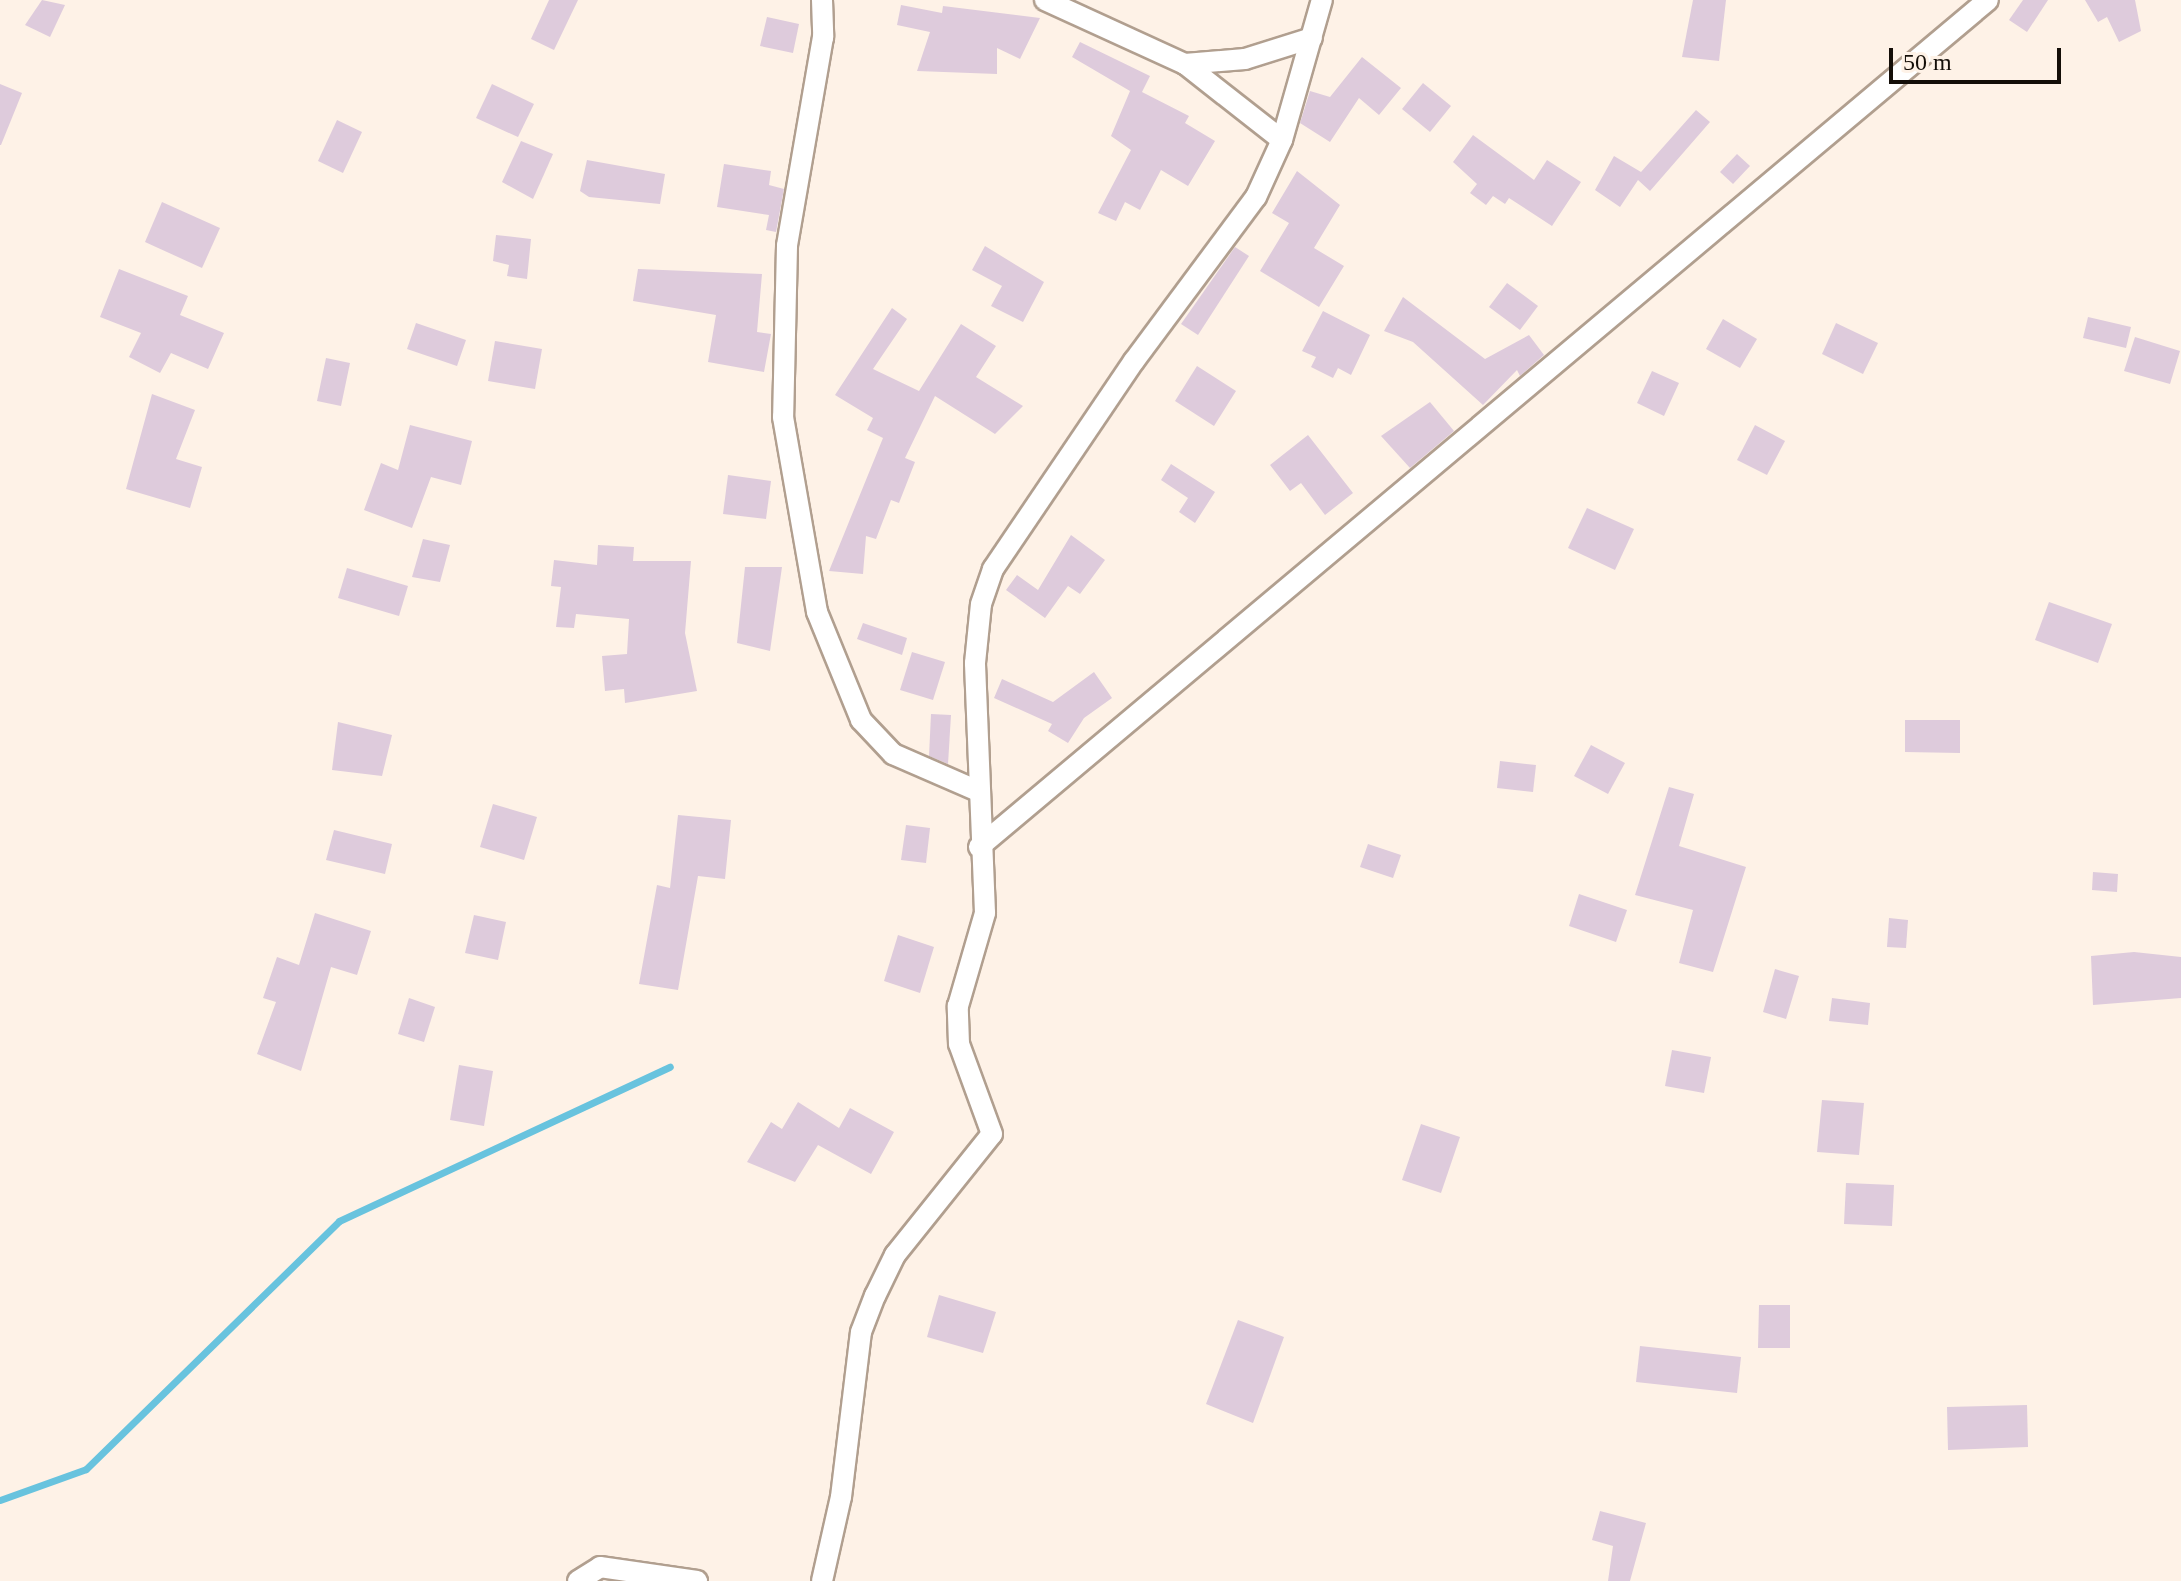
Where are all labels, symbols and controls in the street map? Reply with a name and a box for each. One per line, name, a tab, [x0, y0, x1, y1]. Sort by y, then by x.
scale bar	[1893, 32, 2065, 82]
text: 50 m	[1903, 49, 1952, 75]

